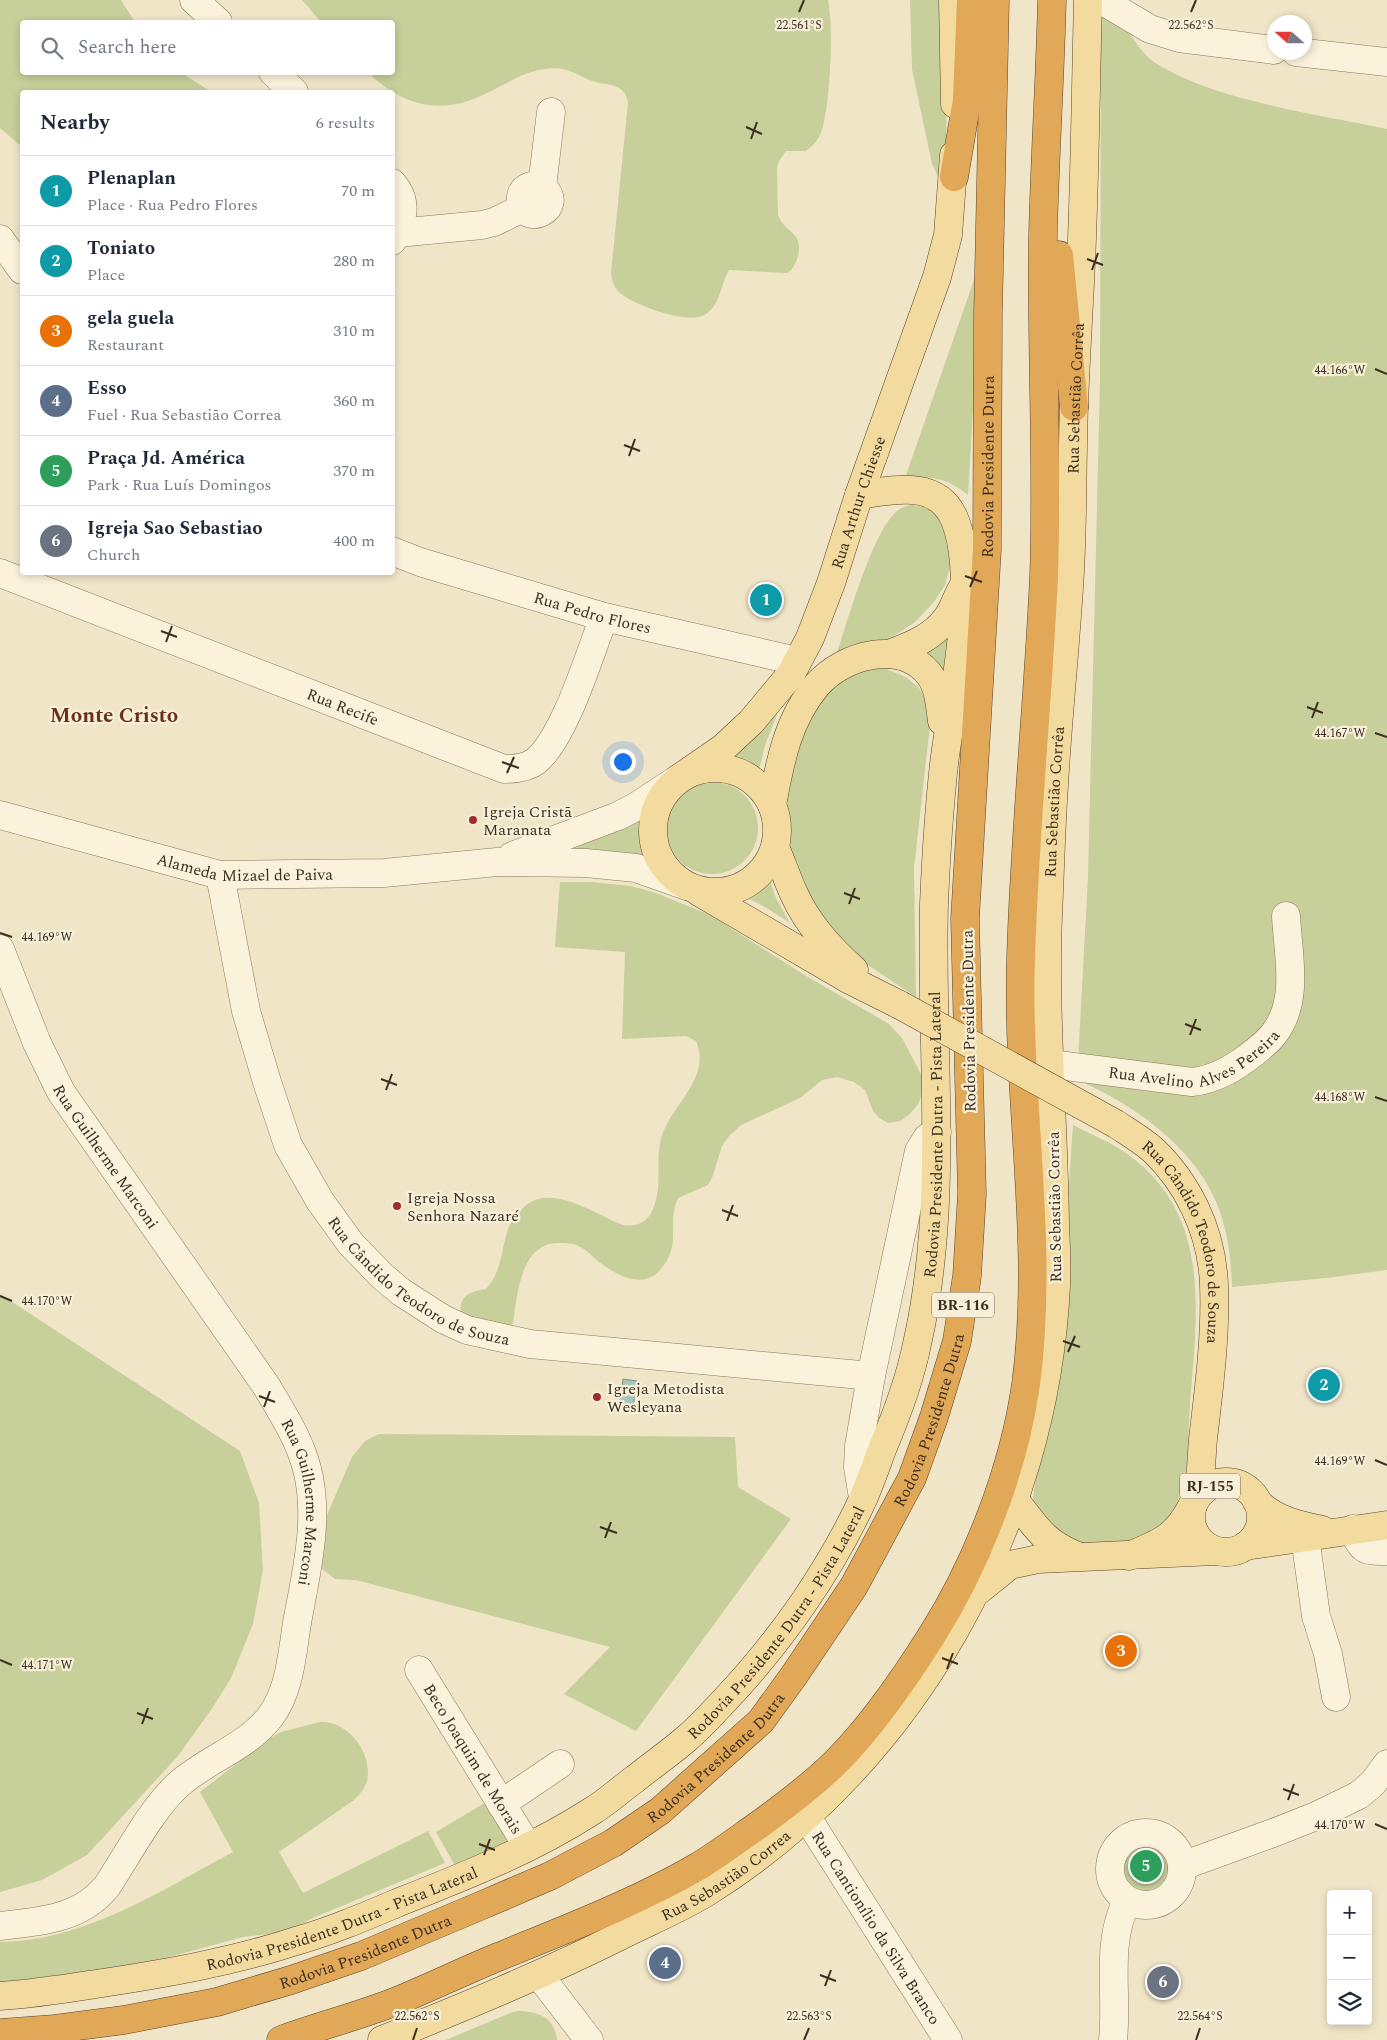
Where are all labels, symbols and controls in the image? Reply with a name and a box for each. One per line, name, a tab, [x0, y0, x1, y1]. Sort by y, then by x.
north arrow	[1267, 15, 1312, 60]
text: 22.561°S	[776, 16, 822, 35]
text: 22.562°S	[1168, 16, 1214, 35]
search box	[20, 20, 395, 75]
text: Search here	[78, 33, 177, 62]
icon: search	[38, 34, 66, 62]
text: Nearby	[40, 107, 110, 139]
text: 6 results	[316, 111, 375, 135]
text: Plenaplan	[87, 164, 176, 193]
text: 1	[52, 179, 60, 203]
text: 70 m	[341, 179, 375, 203]
text: Place · Rua Pedro Flores	[87, 193, 258, 217]
text: Toniato	[87, 234, 155, 263]
text: 2	[52, 249, 60, 273]
text: 280 m	[333, 249, 375, 273]
text: Place	[87, 263, 125, 287]
text: gela guela	[87, 304, 174, 333]
text: 3	[52, 319, 60, 343]
text: 310 m	[333, 319, 375, 343]
street label: Rua Sebastião Corrêa	[1062, 322, 1091, 474]
text: Restaurant	[87, 333, 164, 357]
text: 44.166°W	[1315, 361, 1366, 380]
text: Esso	[87, 374, 127, 403]
street label: Rodovia Presidente Dutra	[975, 375, 1001, 559]
text: 4	[52, 389, 60, 413]
text: 360 m	[333, 389, 375, 413]
text: Fuel · Rua Sebastião Correa	[87, 403, 281, 427]
street label: Rua Arthur Chiesse	[825, 433, 892, 572]
text: Praça Jd. América	[87, 444, 245, 473]
text: 5	[52, 459, 60, 483]
text: 370 m	[333, 459, 375, 483]
text: Park · Rua Luís Domingos	[87, 473, 271, 497]
text: Igreja Sao Sebastiao	[87, 514, 263, 543]
text: 6	[52, 529, 60, 553]
text: 400 m	[333, 529, 375, 553]
text: Church	[87, 543, 140, 567]
pin: 1	[750, 581, 782, 619]
street label: Rua Pedro Flores	[531, 586, 654, 640]
street label: Rua Recife	[303, 682, 382, 732]
district label: Monte Cristo	[50, 700, 178, 732]
text: 44.167°W	[1315, 724, 1366, 743]
street label: Rua Sebastião Corrêa	[1039, 725, 1071, 878]
your location	[610, 749, 636, 775]
place label: Igreja Cristã Maranata	[483, 800, 572, 842]
marker: Igreja Cristã Maranata	[467, 814, 479, 826]
street label: Alameda Mizael de Paiva	[154, 847, 333, 888]
text: 44.169°W	[22, 928, 73, 947]
street label: Rodovia Presidente Dutra	[955, 929, 983, 1112]
street label: Rodovia Presidente Dutra - Pista Lateral	[918, 991, 949, 1279]
street label: Rua Avelino Alves Pereira	[1107, 1025, 1286, 1095]
street label: Rua Guilherme Marconi	[46, 1081, 164, 1234]
text: 44.168°W	[1315, 1088, 1366, 1107]
street label: Rua Sebastião Corrêa	[1042, 1131, 1068, 1283]
street label: Rua Cândido Teodoro de Souza	[1136, 1134, 1225, 1345]
place label: Igreja Nossa Senhora Nazaré	[407, 1186, 519, 1228]
marker: Igreja Nossa Senhora Nazaré	[391, 1200, 403, 1212]
street label: Rua Cândido Teodoro de Souza	[322, 1211, 512, 1352]
text: 44.170°W	[22, 1292, 73, 1311]
road number: BR-116	[932, 1292, 994, 1318]
street label: Rodovia Presidente Dutra	[888, 1332, 971, 1511]
pin: 2	[1308, 1366, 1340, 1404]
place label: Igreja Metodista Wesleyana	[607, 1377, 725, 1419]
marker: Igreja Metodista Wesleyana	[591, 1391, 603, 1403]
street label: Rua Guilherme Marconi	[275, 1414, 323, 1588]
text: 44.169°W	[1315, 1452, 1366, 1471]
road number: RJ-155	[1180, 1474, 1240, 1498]
street label: Rodovia Presidente Dutra - Pista Lateral	[682, 1502, 871, 1745]
pin: 3	[1105, 1632, 1137, 1670]
text: 44.171°W	[22, 1656, 73, 1675]
street label: Beco Joaquim de Morais	[417, 1679, 528, 1839]
street label: Rodovia Presidente Dutra	[642, 1688, 791, 1830]
text: 44.170°W	[1315, 1816, 1366, 1835]
street label: Rua Sebastião Correa	[657, 1824, 796, 1928]
street label: Rua Cantionílio da Silva Branco	[805, 1826, 946, 2030]
pin: 5	[1130, 1847, 1162, 1885]
street label: Rodovia Presidente Dutra - Pista Lateral	[204, 1860, 480, 1972]
map controls	[1327, 1890, 1372, 2025]
button: +	[1327, 1890, 1372, 1935]
street label: Rodovia Presidente Dutra	[276, 1909, 454, 1993]
button: −	[1327, 1935, 1372, 1980]
pin: 4	[649, 1944, 681, 1982]
pin: 6	[1147, 1963, 1179, 2001]
button: layers	[1327, 1980, 1372, 2025]
text: 22.562°S	[394, 2007, 440, 2026]
text: 22.563°S	[786, 2007, 832, 2026]
text: 22.564°S	[1177, 2007, 1223, 2026]

